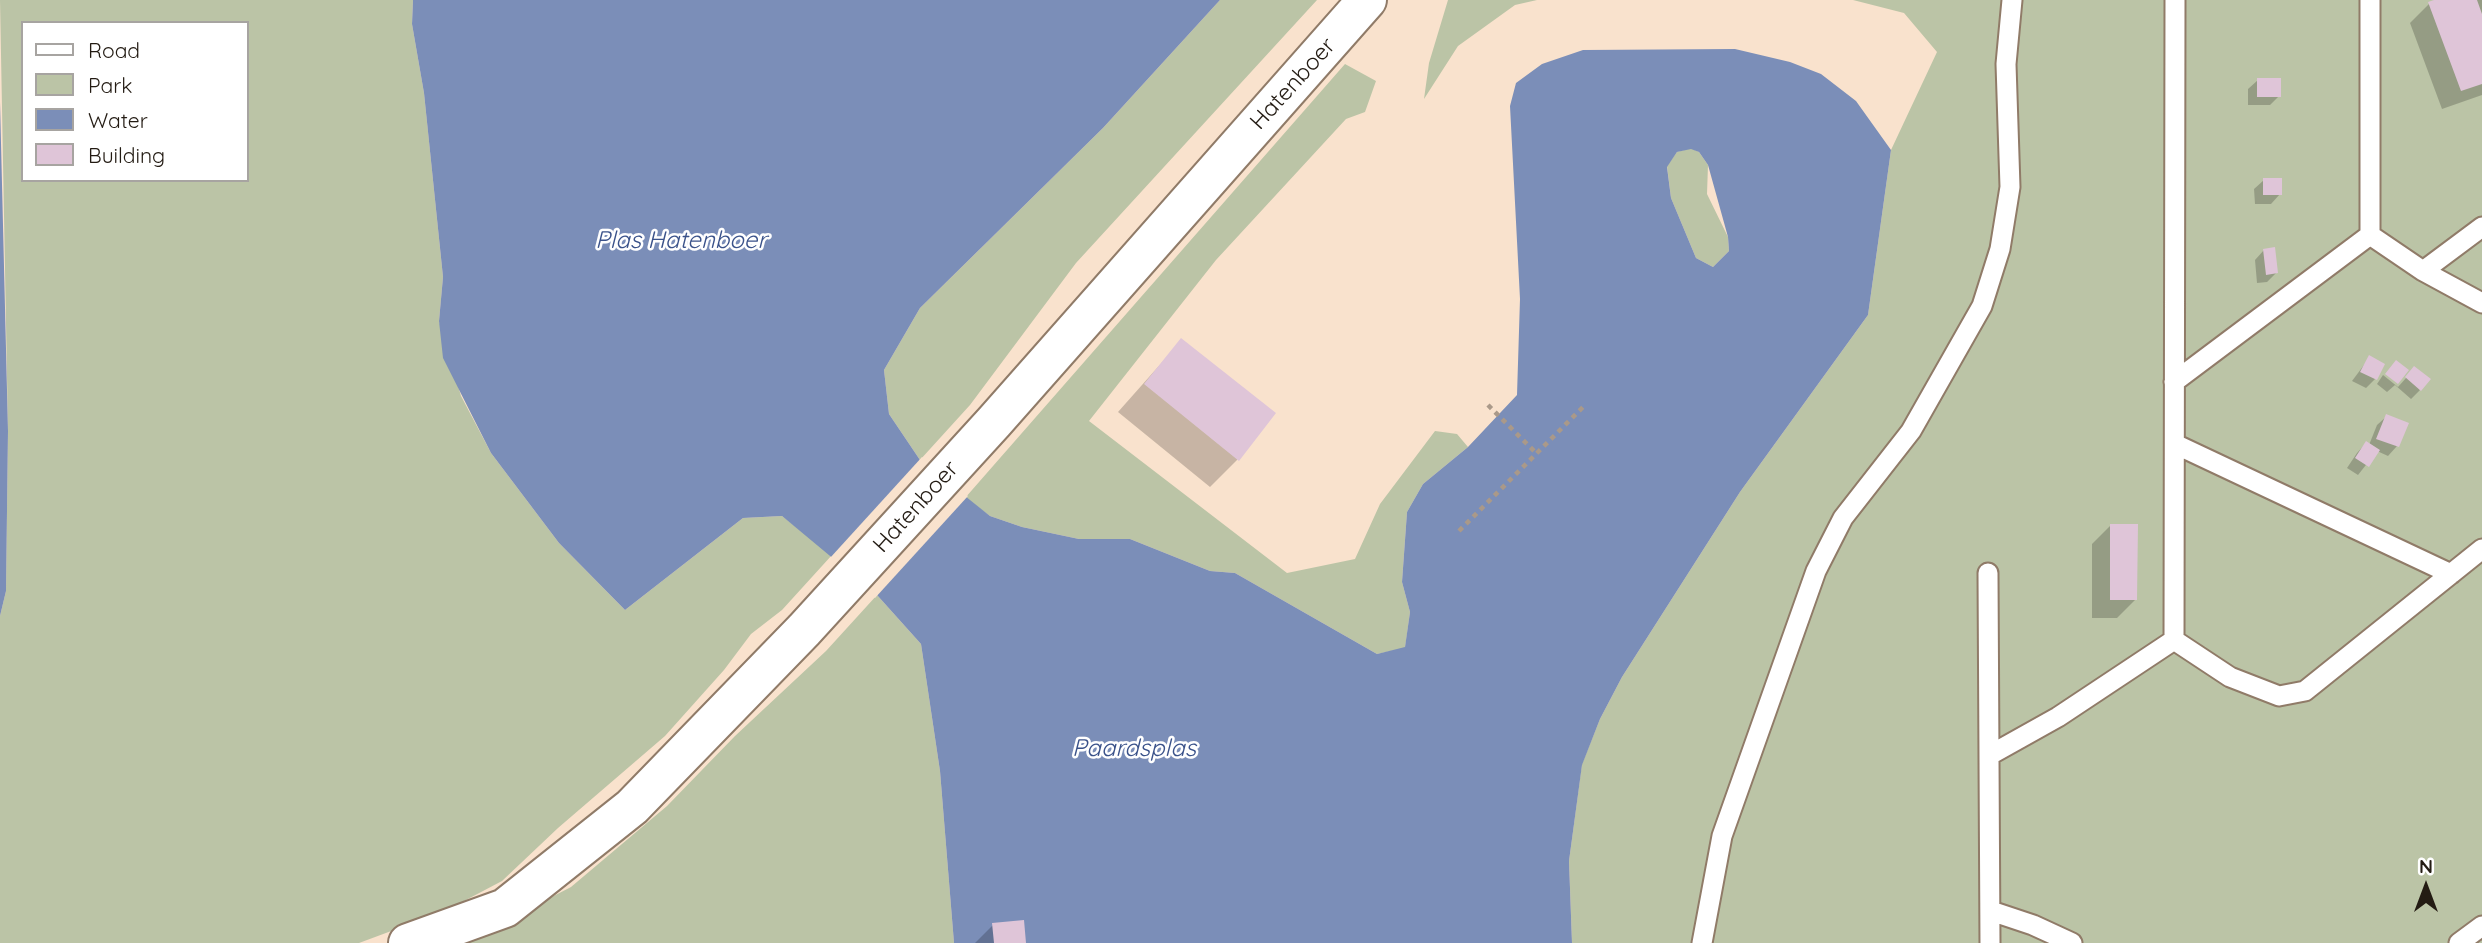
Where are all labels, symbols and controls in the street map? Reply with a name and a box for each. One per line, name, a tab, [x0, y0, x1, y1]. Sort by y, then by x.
legend	[21, 21, 248, 182]
street label: Hatenboer	[1245, 32, 1341, 136]
text: Road	[88, 37, 140, 63]
text: Park	[88, 72, 132, 98]
text: Water	[88, 107, 148, 133]
text: Building	[88, 142, 165, 168]
water label: Plas Hatenboer	[595, 227, 767, 255]
street label: Hatenboer	[868, 455, 964, 559]
water label: Paardsplas	[1072, 735, 1196, 763]
north arrow	[2391, 852, 2461, 922]
text: N	[2419, 854, 2433, 878]

